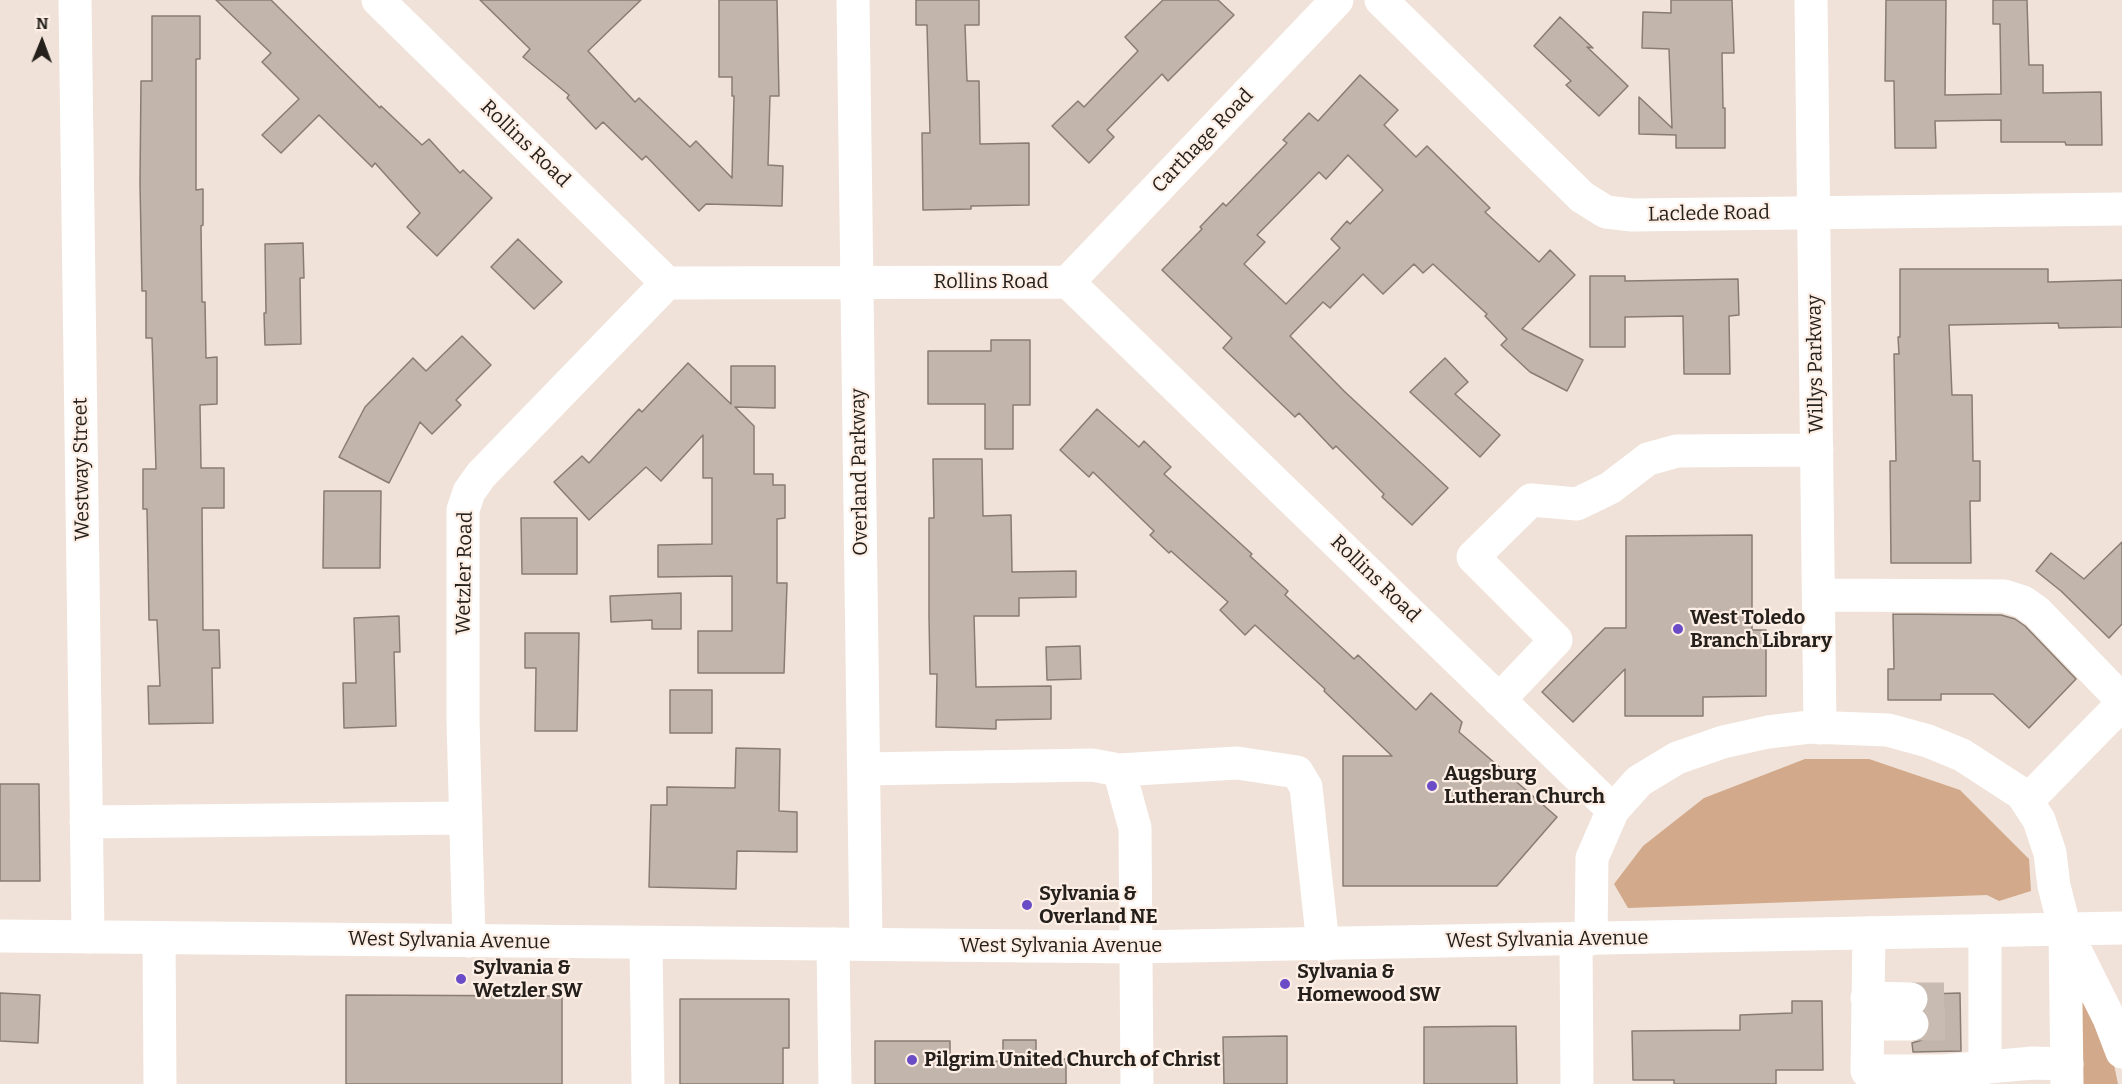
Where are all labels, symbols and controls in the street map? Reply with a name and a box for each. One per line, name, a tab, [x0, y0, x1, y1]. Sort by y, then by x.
north arrow	[12, 12, 72, 72]
text: N	[36, 14, 49, 33]
street label: Carthage Road	[1147, 84, 1259, 198]
street label: Rollins Road	[475, 95, 575, 193]
street label: Laclede Road	[1648, 201, 1770, 227]
street label: Rollins Road	[934, 270, 1048, 294]
street label: Willys Parkway	[1803, 294, 1829, 434]
street label: Overland Parkway	[847, 388, 873, 556]
street label: Westway Street	[69, 397, 95, 541]
street label: Wetzler Road	[452, 511, 478, 635]
street label: Rollins Road	[1325, 530, 1425, 628]
place label: West Toledo Branch Library	[1690, 606, 1832, 653]
marker: West Toledo Branch Library	[1671, 622, 1685, 636]
place label: Augsburg Lutheran Church	[1444, 762, 1605, 809]
marker: Augsburg Lutheran Church	[1425, 779, 1439, 793]
place label: Sylvania & Overland NE	[1039, 882, 1158, 929]
marker: Sylvania & Overland NE	[1020, 898, 1034, 912]
street label: West Sylvania Avenue	[1446, 926, 1648, 954]
street label: West Sylvania Avenue	[348, 927, 550, 955]
street label: West Sylvania Avenue	[960, 934, 1162, 958]
place label: Sylvania & Wetzler SW	[473, 956, 583, 1003]
place label: Sylvania & Homewood SW	[1297, 960, 1441, 1007]
marker: Sylvania & Wetzler SW	[454, 972, 468, 986]
marker: Sylvania & Homewood SW	[1278, 977, 1292, 991]
place label: Pilgrim United Church of Christ	[924, 1048, 1221, 1072]
marker: Pilgrim United Church of Christ	[905, 1053, 919, 1067]

